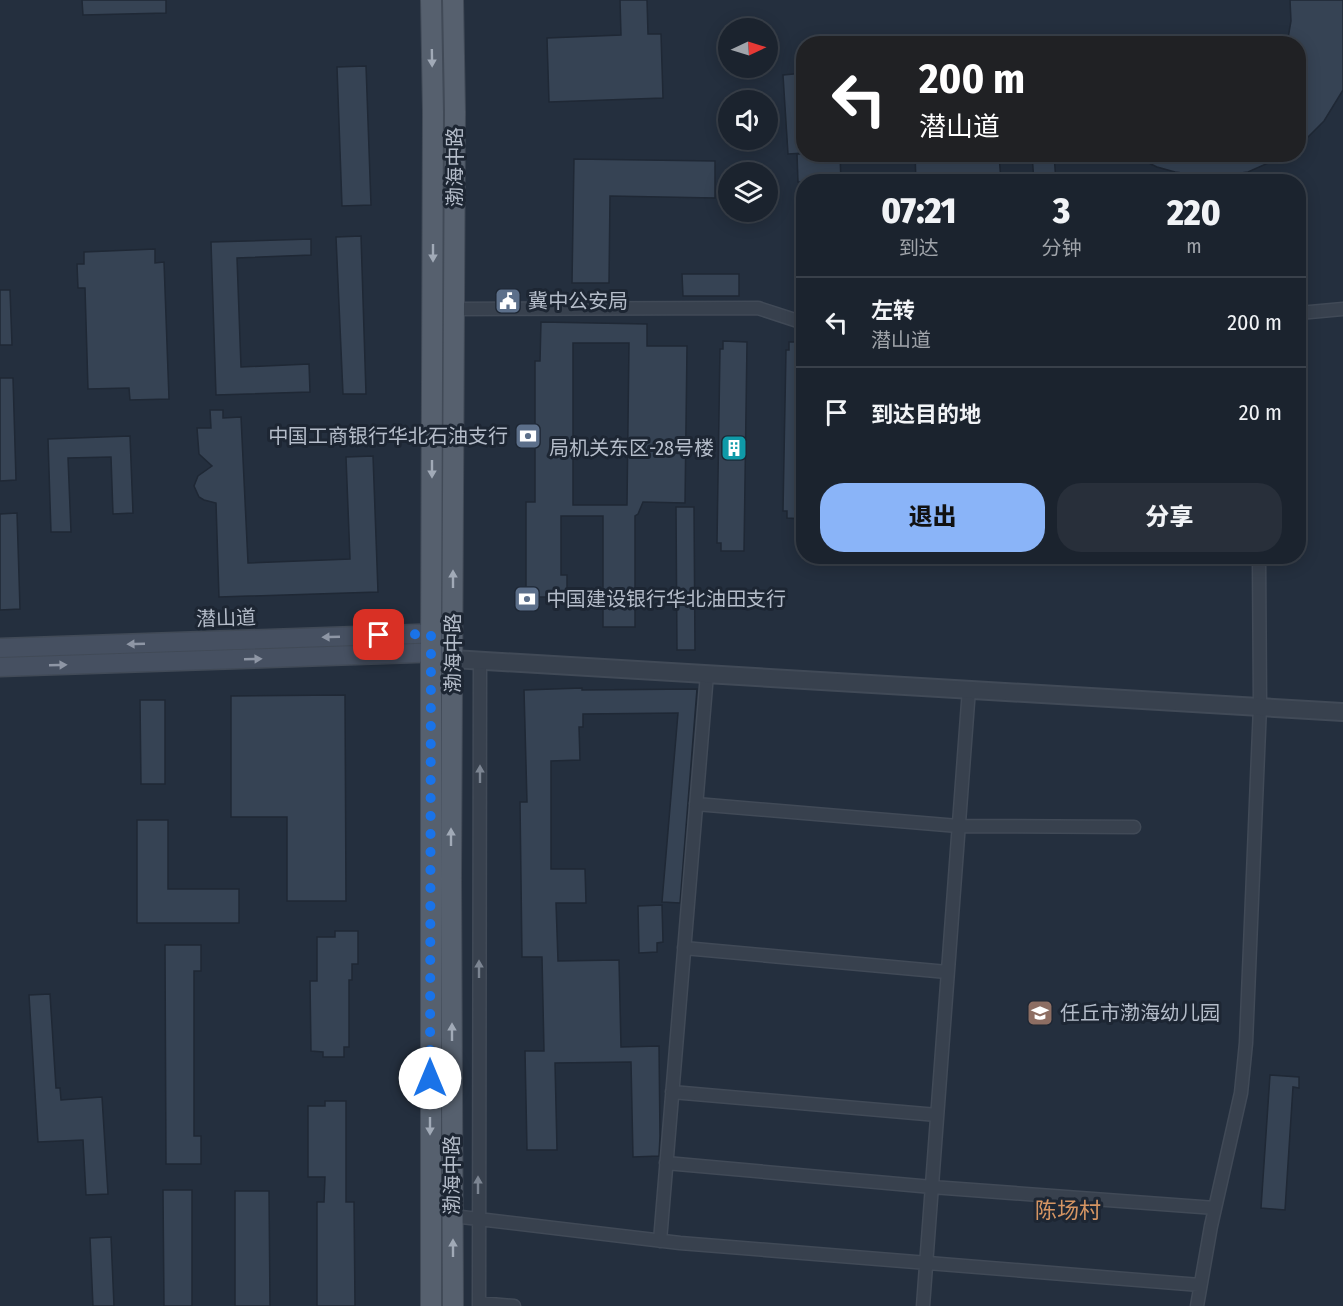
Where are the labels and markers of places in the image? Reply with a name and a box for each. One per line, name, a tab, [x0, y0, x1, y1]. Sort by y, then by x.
public building icon: 冀中公安局	[493, 286, 523, 316]
place label: 冀中公安局	[528, 289, 628, 313]
bank icon: 中国工商银行华北石油支行	[513, 421, 543, 451]
place label: 中国工商银行华北石油支行	[268, 424, 508, 448]
building icon: 局机关东区-28号楼	[719, 433, 749, 463]
place label: 局机关东区-28号楼	[549, 436, 714, 460]
bank icon: 中国建设银行华北油田支行	[512, 584, 542, 614]
place label: 中国建设银行华北油田支行	[546, 587, 786, 611]
pin	[353, 609, 404, 660]
school or university icon: 任丘市渤海幼儿园	[1025, 998, 1055, 1028]
place label: 任丘市渤海幼儿园	[1060, 1001, 1220, 1025]

